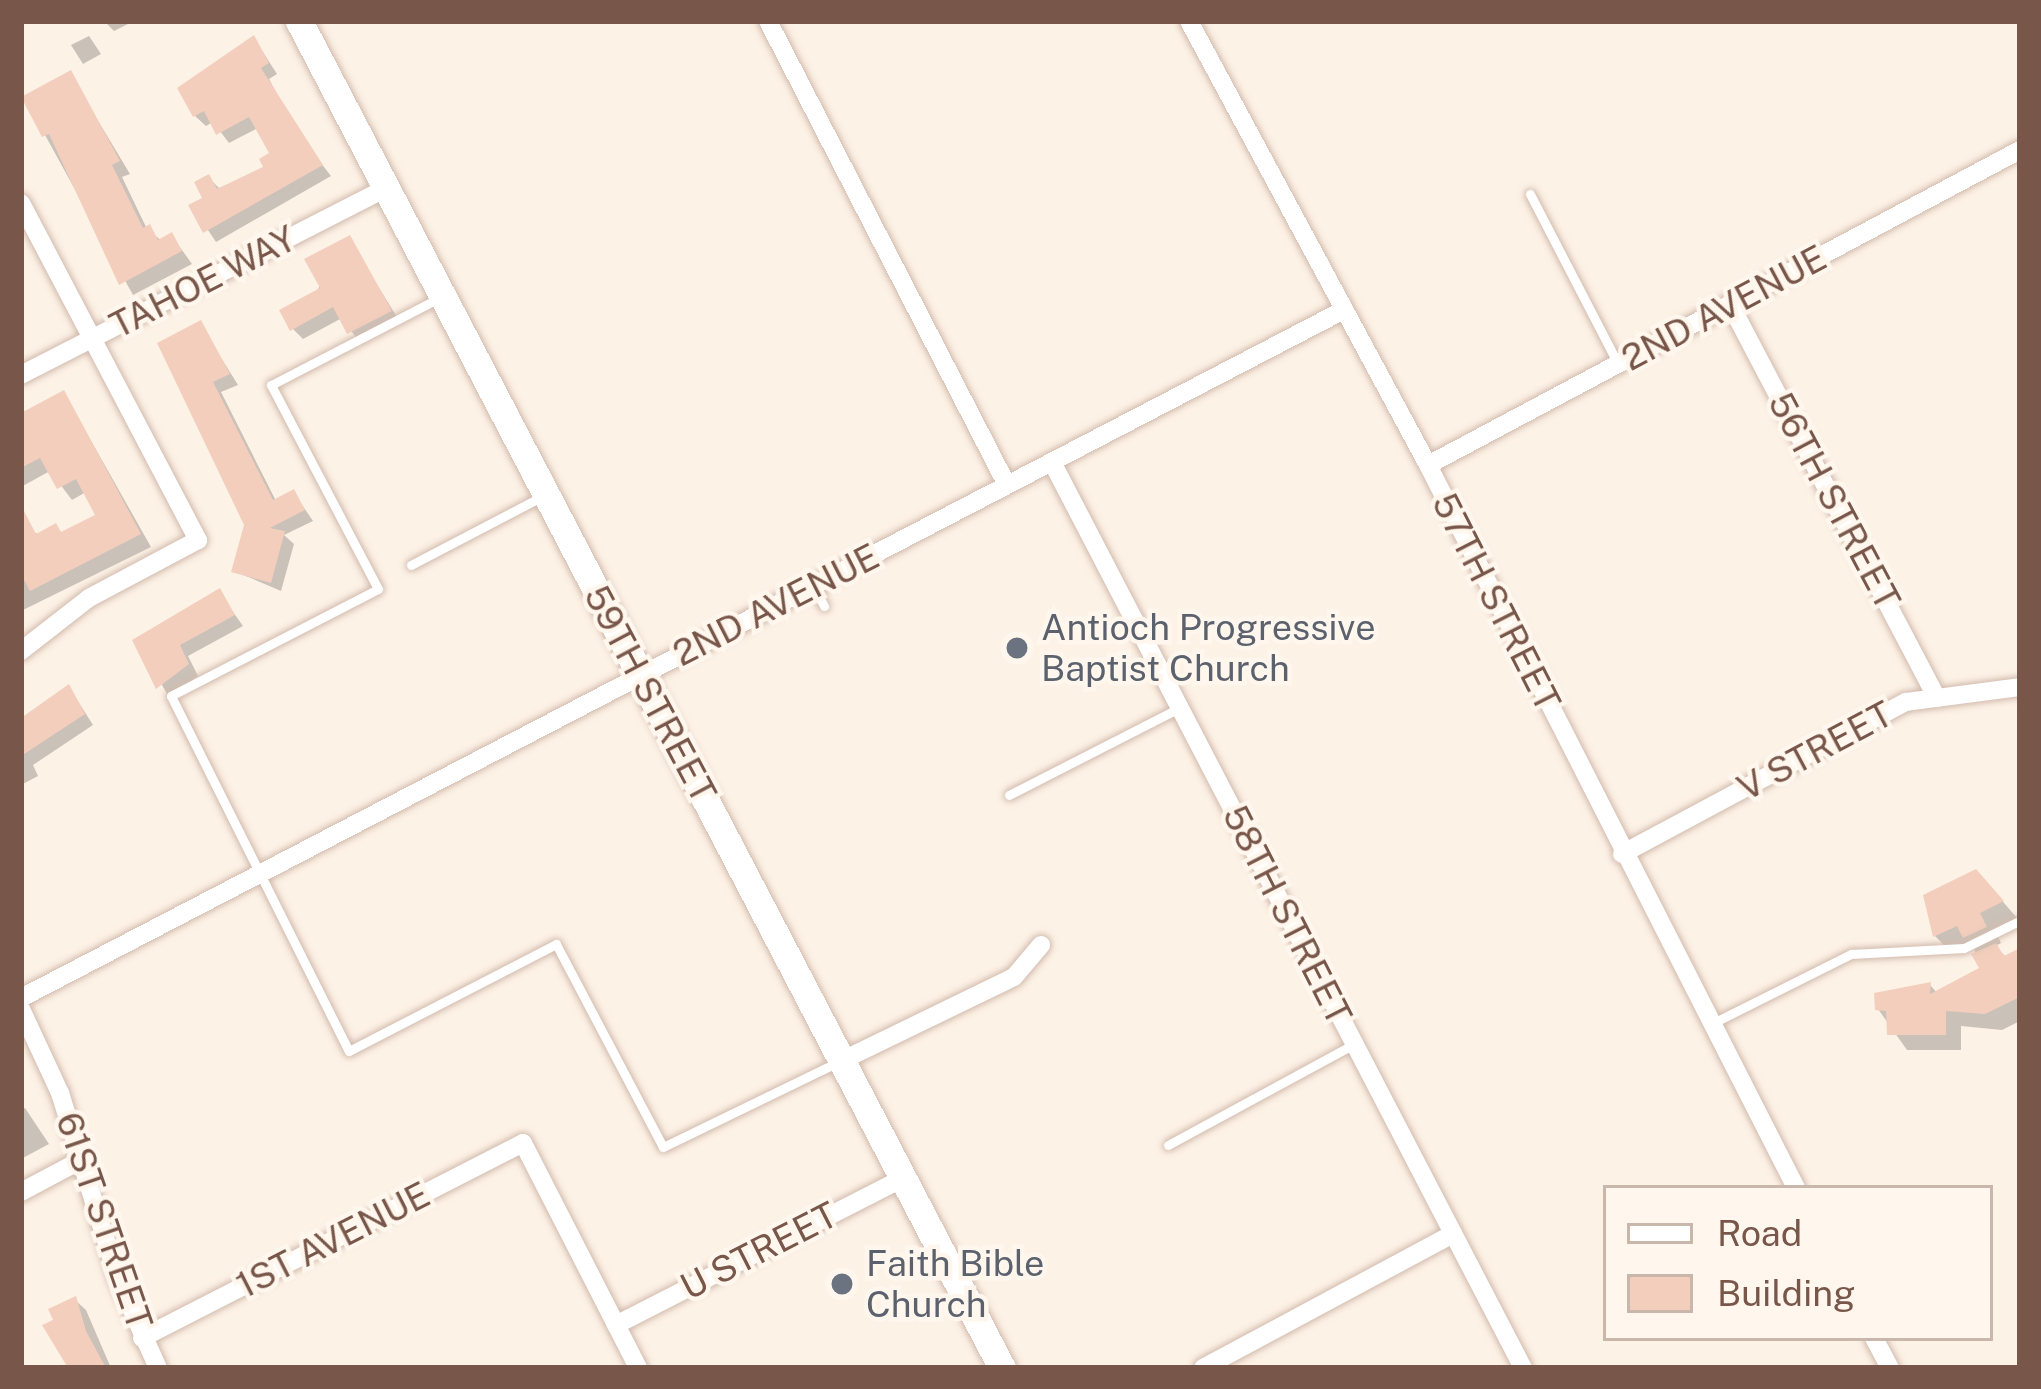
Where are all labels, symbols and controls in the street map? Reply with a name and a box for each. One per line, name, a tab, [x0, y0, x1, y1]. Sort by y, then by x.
street label: TAHOE WAY	[102, 216, 304, 348]
street label: 2ND AVENUE	[1614, 236, 1834, 380]
street label: 56TH STREET	[1759, 385, 1909, 617]
street label: 57TH STREET	[1423, 486, 1569, 718]
street label: 2ND AVENUE	[666, 535, 886, 675]
street label: 59TH STREET	[575, 578, 725, 810]
place label: Antioch Progressive Baptist Church	[1041, 605, 1376, 690]
marker: Antioch Progressive Baptist Church	[1004, 635, 1030, 661]
street label: V STREET	[1730, 692, 1900, 810]
street label: 58TH STREET	[1213, 798, 1361, 1032]
street label: 61ST STREET	[47, 1107, 161, 1335]
street label: 1ST AVENUE	[229, 1173, 437, 1307]
legend	[1603, 1185, 1993, 1341]
street label: U STREET	[673, 1193, 845, 1309]
text: Road	[1717, 1212, 1802, 1254]
place label: Faith Bible Church	[866, 1241, 1045, 1326]
marker: Faith Bible Church	[829, 1271, 855, 1297]
text: Building	[1717, 1272, 1855, 1314]

